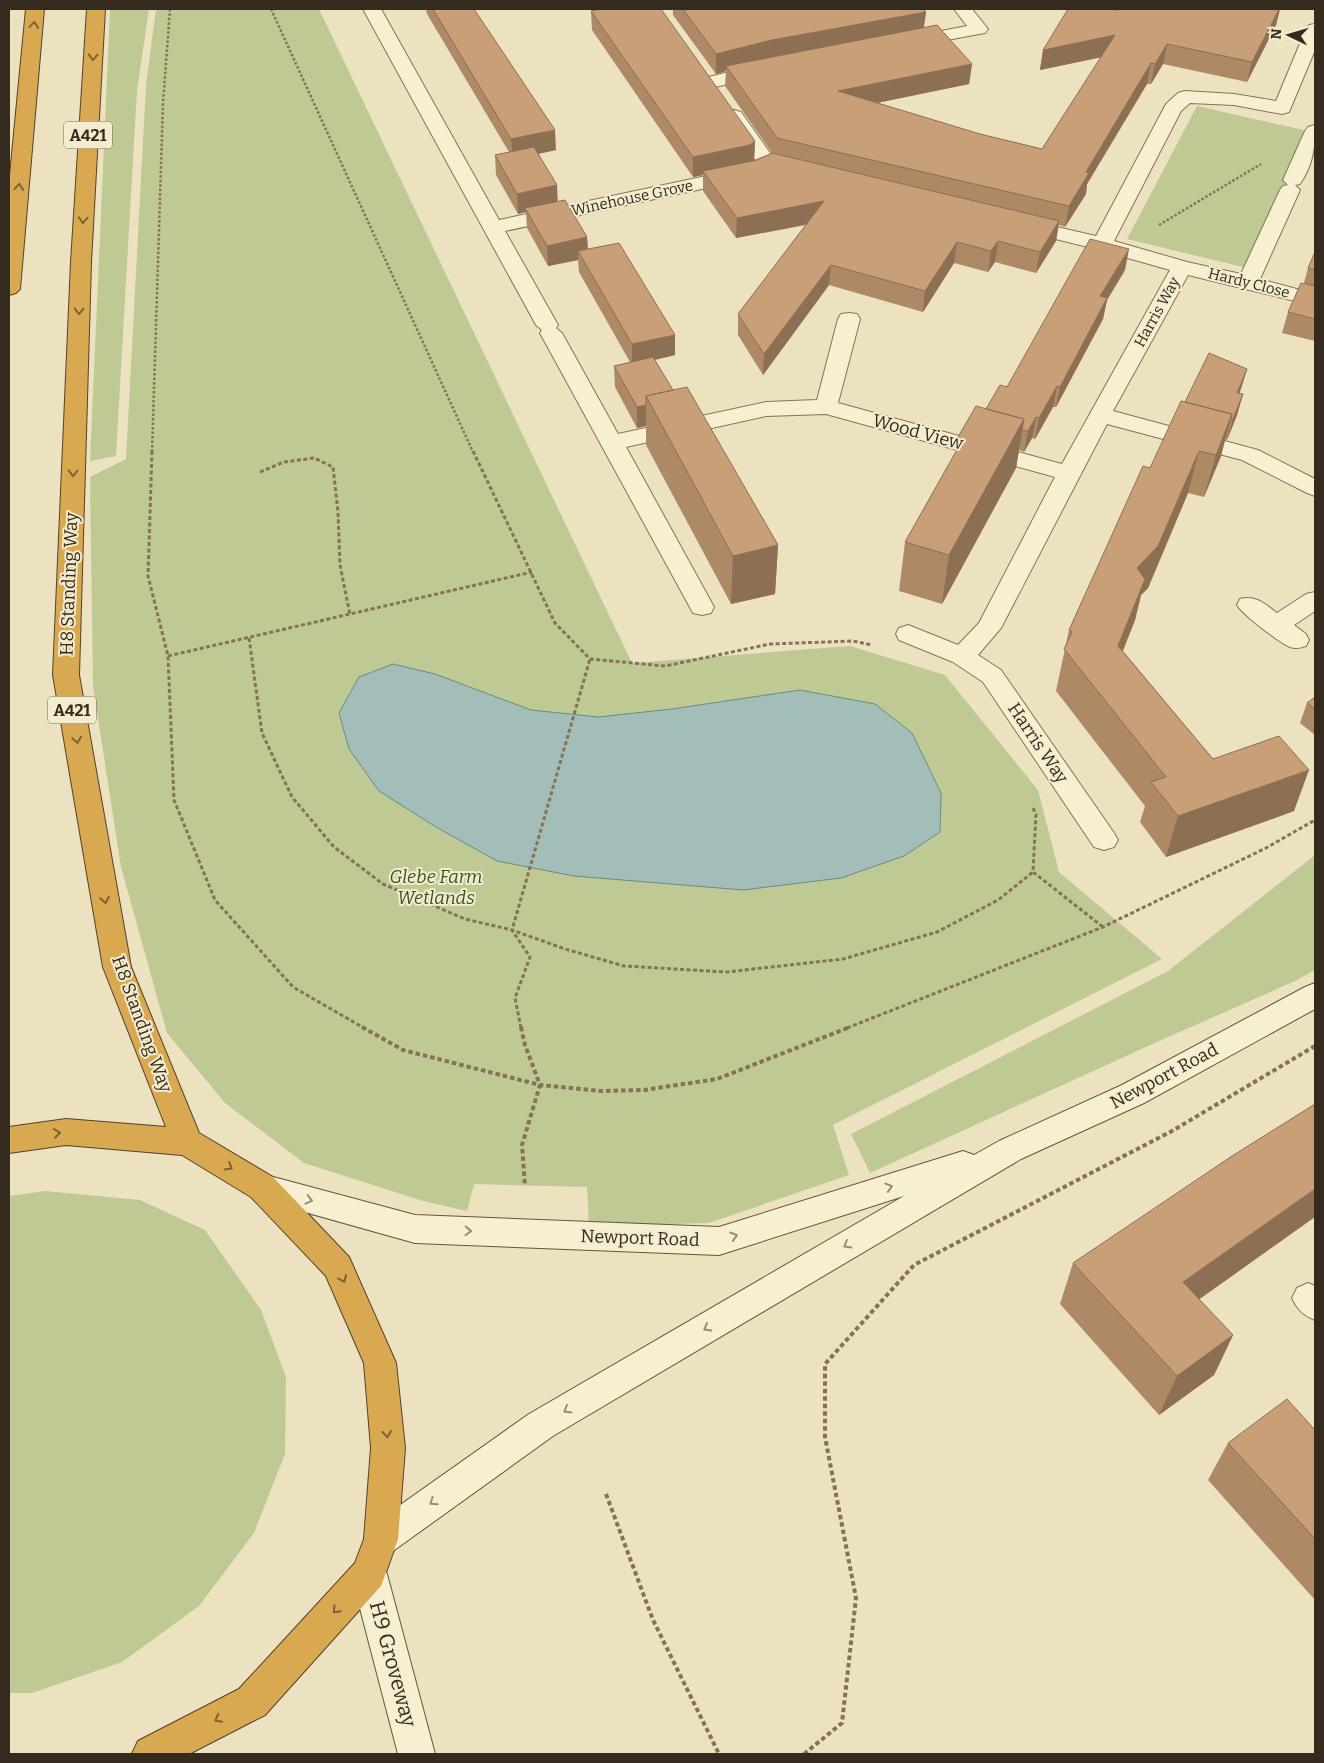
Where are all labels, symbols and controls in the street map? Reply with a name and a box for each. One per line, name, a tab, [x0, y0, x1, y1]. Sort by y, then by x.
north arrow	[1264, 10, 1314, 60]
one-way arrow	[28, 21, 39, 29]
text: N	[1268, 28, 1286, 40]
one-way arrow	[88, 54, 99, 62]
road number: A421	[64, 122, 112, 148]
street label: Winehouse Grove	[569, 176, 695, 220]
one-way arrow	[13, 183, 24, 191]
one-way arrow	[78, 216, 89, 224]
street label: Hardy Close	[1206, 264, 1292, 302]
street label: Harris Way	[1130, 274, 1184, 350]
one-way arrow	[74, 308, 84, 315]
street label: Wood View	[870, 409, 966, 455]
one-way arrow	[68, 469, 79, 477]
street label: H8 Standing Way	[55, 511, 83, 656]
road number: A421	[48, 696, 96, 724]
street label: Harris Way	[1003, 698, 1073, 788]
one-way arrow	[72, 735, 82, 744]
park label: Glebe Farm Wetlands	[390, 866, 482, 909]
one-way arrow	[100, 895, 110, 904]
street label: H8 Standing Way	[107, 953, 177, 1096]
street label: Newport Road	[1106, 1038, 1222, 1114]
one-way arrow	[53, 1129, 61, 1139]
one-way arrow	[223, 1160, 232, 1170]
one-way arrow	[885, 1183, 893, 1193]
one-way arrow	[305, 1194, 314, 1205]
street label: Newport Road	[580, 1225, 700, 1251]
one-way arrow	[464, 1226, 472, 1237]
one-way arrow	[730, 1231, 738, 1241]
one-way arrow	[844, 1239, 853, 1249]
one-way arrow	[337, 1274, 348, 1283]
one-way arrow	[704, 1321, 713, 1331]
one-way arrow	[563, 1404, 572, 1414]
one-way arrow	[381, 1430, 392, 1438]
one-way arrow	[429, 1496, 439, 1505]
street label: H9 Groveway	[364, 1598, 423, 1731]
one-way arrow	[333, 1605, 342, 1614]
one-way arrow	[214, 1713, 223, 1723]

